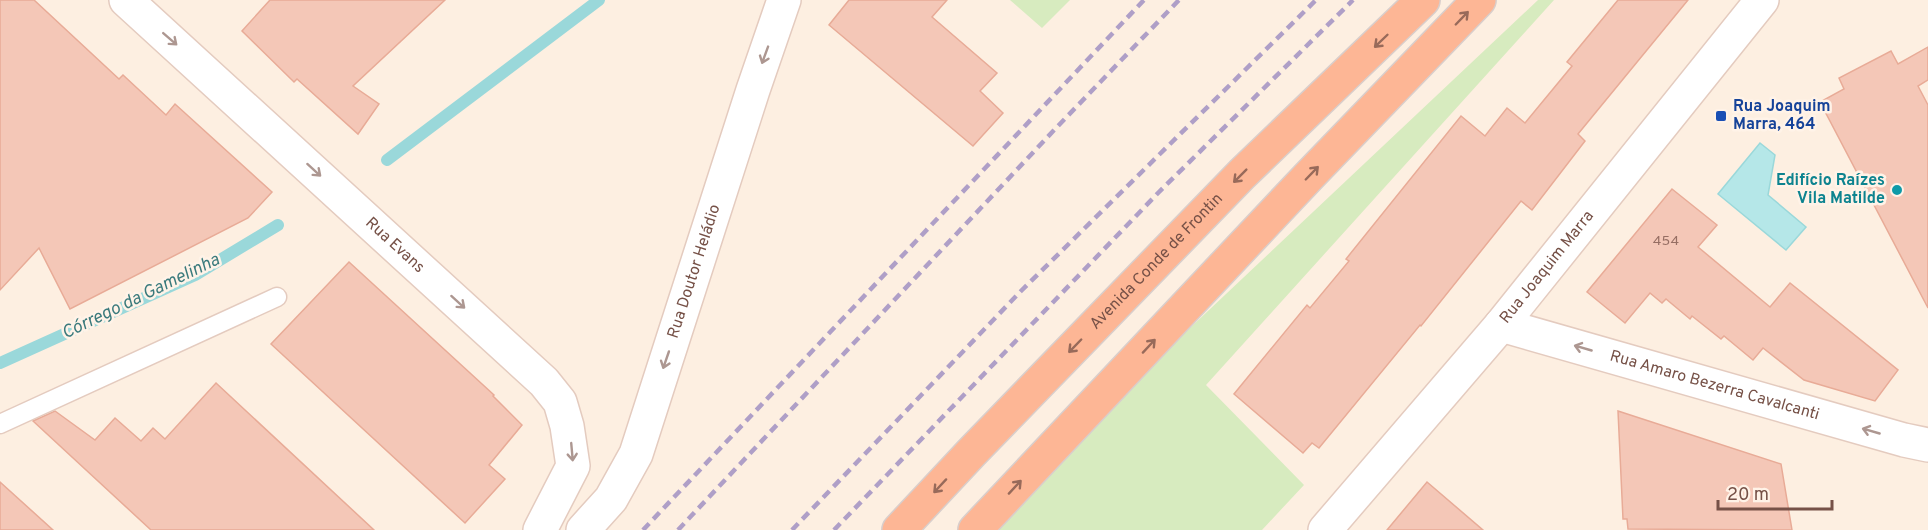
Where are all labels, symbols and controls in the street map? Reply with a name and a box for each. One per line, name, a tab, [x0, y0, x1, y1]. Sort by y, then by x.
one-way arrow	[1455, 10, 1469, 25]
one-way arrow	[162, 32, 177, 46]
one-way arrow	[1373, 33, 1388, 48]
one-way arrow	[758, 45, 769, 64]
place label: Rua Joaquim Marra, 464	[1733, 97, 1830, 135]
marker: Rua Joaquim Marra, 464	[1714, 109, 1728, 123]
one-way arrow	[306, 163, 321, 177]
one-way arrow	[1305, 166, 1319, 181]
one-way arrow	[1233, 169, 1248, 184]
place label: Edifício Raízes Vila Matilde	[1776, 171, 1885, 209]
marker: Edifício Raízes Vila Matilde	[1890, 183, 1904, 197]
street label: Avenida Conde de Frontin	[1086, 189, 1228, 334]
street label: Rua Doutor Heládio	[664, 202, 726, 341]
street label: Rua Joaquim Marra	[1496, 207, 1599, 328]
street label: Rua Evans	[361, 213, 429, 278]
house number: 454	[1653, 233, 1679, 250]
water label: Córrego da Gamelinha	[58, 248, 224, 345]
one-way arrow	[450, 295, 465, 309]
one-way arrow	[1067, 338, 1082, 353]
one-way arrow	[1142, 338, 1156, 353]
one-way arrow	[1574, 342, 1593, 353]
street label: Rua Amaro Bezerra Cavalcanti	[1607, 347, 1822, 425]
one-way arrow	[659, 350, 670, 369]
one-way arrow	[1862, 425, 1881, 436]
one-way arrow	[567, 442, 578, 462]
scale bar	[1718, 473, 1832, 511]
one-way arrow	[933, 479, 947, 494]
one-way arrow	[1008, 480, 1023, 495]
text: 20 m	[1727, 484, 1769, 507]

